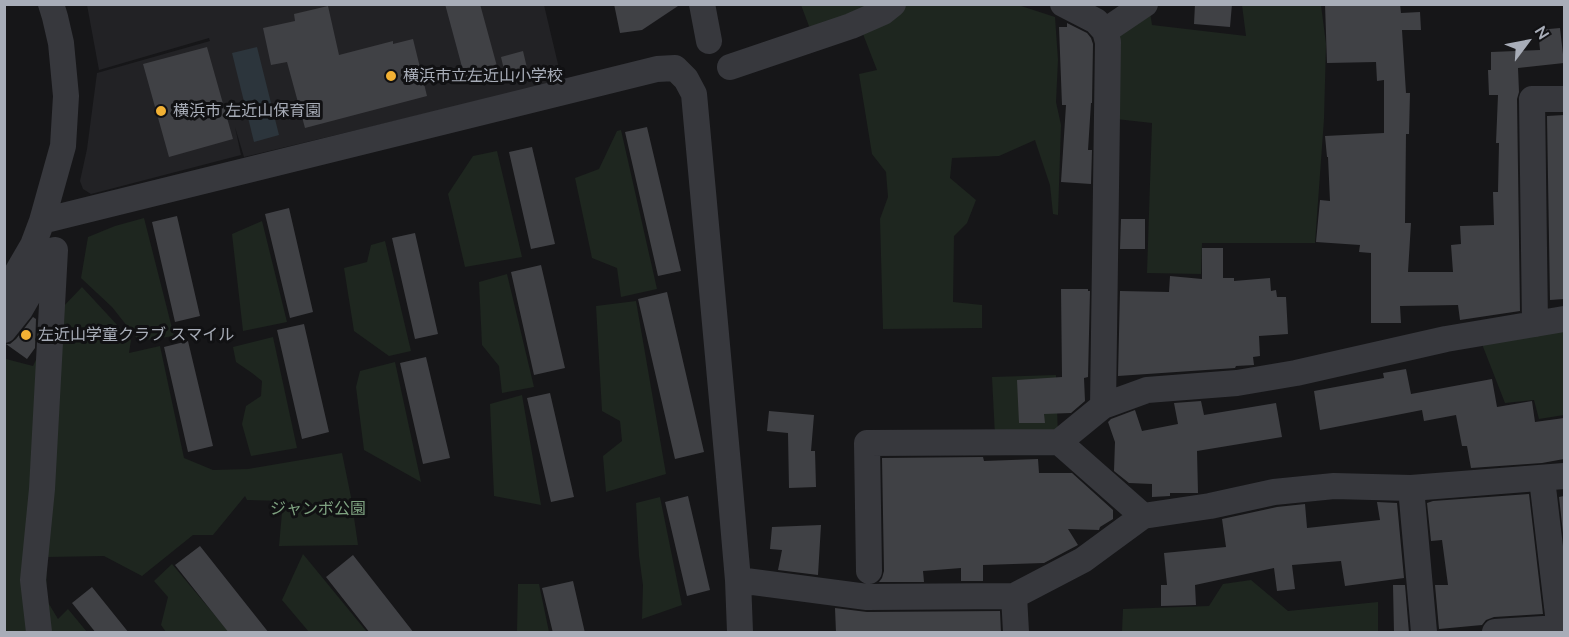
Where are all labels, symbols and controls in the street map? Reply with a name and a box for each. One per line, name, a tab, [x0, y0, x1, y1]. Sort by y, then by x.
north arrow	[1497, 12, 1557, 72]
text: N	[1531, 22, 1554, 43]
place label: 横浜市立左近山小学校	[403, 66, 563, 86]
marker: 横浜市立左近山小学校	[384, 69, 398, 83]
place label: 横浜市 左近山保育園	[173, 101, 321, 121]
marker: 横浜市 左近山保育園	[154, 104, 168, 118]
place label: 左近山学童クラブ スマイル	[38, 325, 234, 345]
marker: 左近山学童クラブ スマイル	[19, 328, 33, 342]
park label: ジャンボ公園	[270, 499, 366, 519]

